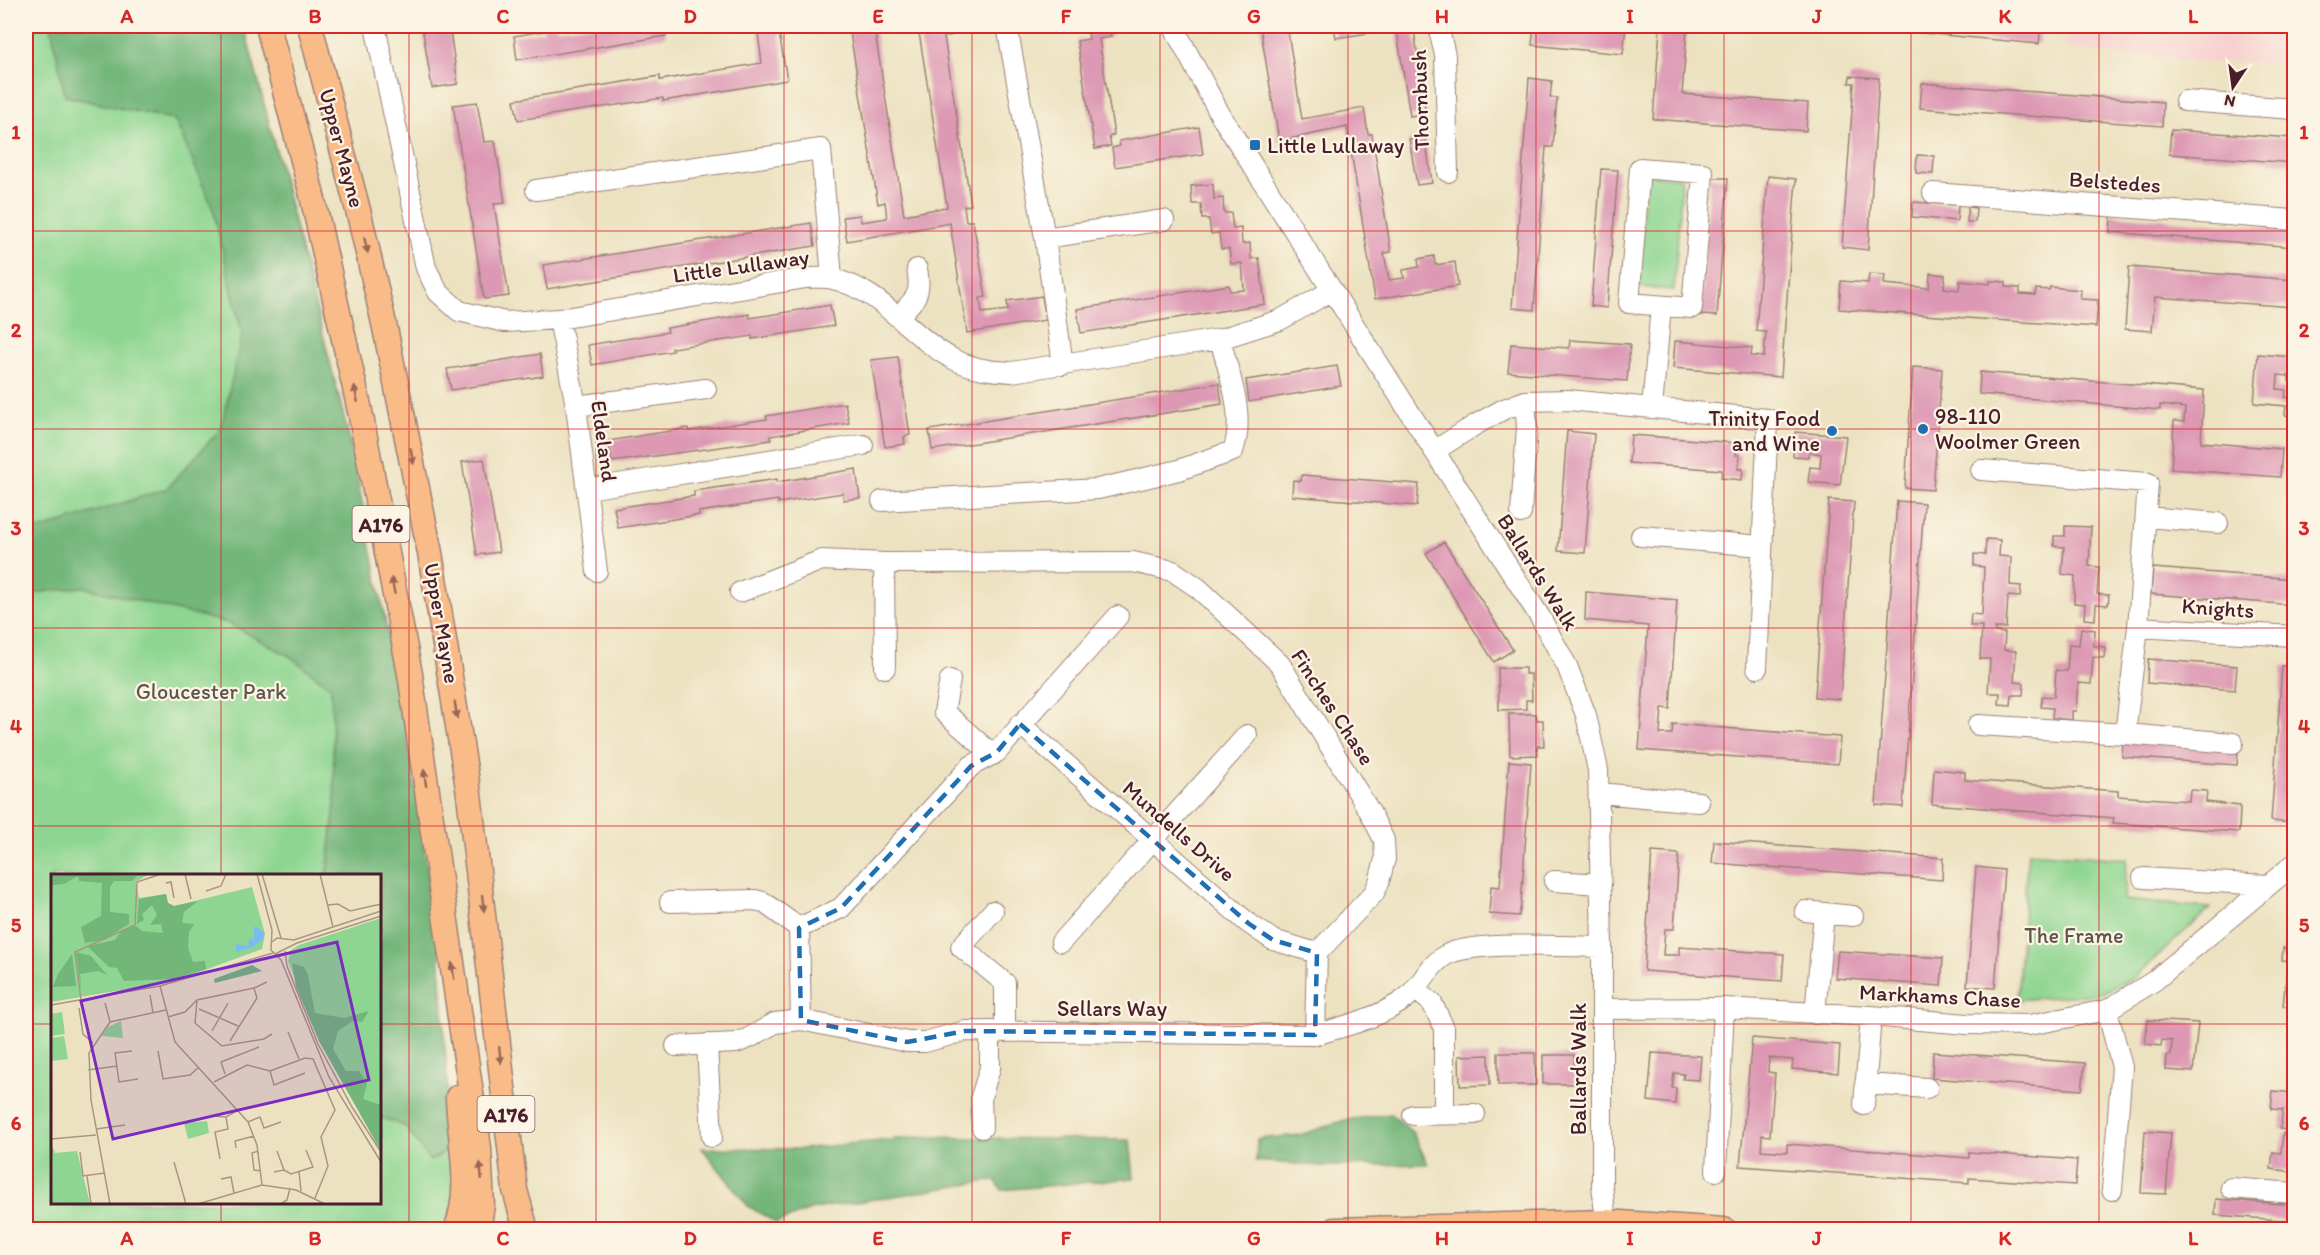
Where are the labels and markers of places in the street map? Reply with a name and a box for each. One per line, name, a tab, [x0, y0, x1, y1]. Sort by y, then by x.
place label: Little Lullaway	[1267, 132, 1405, 159]
marker: Little Lullaway	[1248, 138, 1262, 152]
place label: 98-110 Woolmer Green	[1935, 403, 2081, 455]
place label: Trinity Food and Wine	[1708, 405, 1820, 457]
marker: 98-110 Woolmer Green	[1916, 422, 1930, 436]
marker: Trinity Food and Wine	[1825, 424, 1839, 438]

